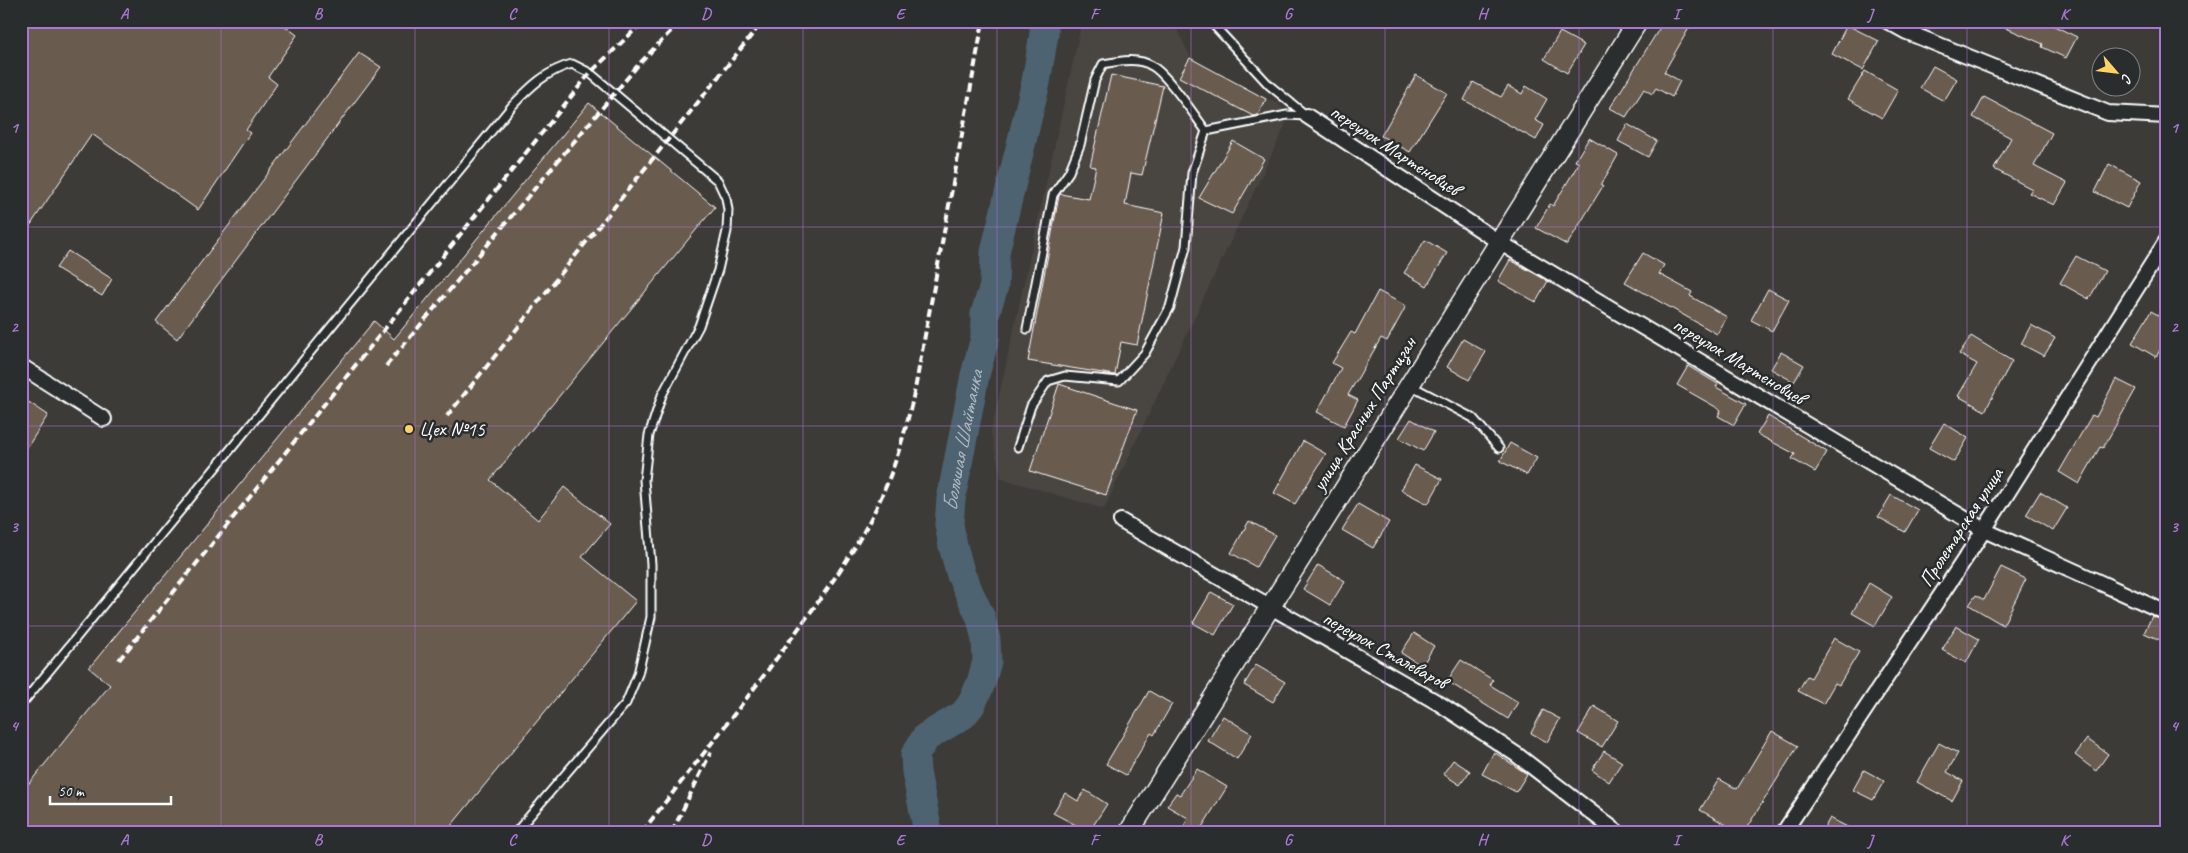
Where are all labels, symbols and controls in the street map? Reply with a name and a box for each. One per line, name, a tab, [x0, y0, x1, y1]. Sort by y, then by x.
text: A	[120, 4, 130, 24]
text: B	[314, 4, 324, 24]
text: C	[508, 4, 518, 24]
text: D	[701, 4, 712, 24]
text: E	[896, 4, 907, 24]
text: F	[1090, 4, 1101, 24]
text: G	[1284, 4, 1294, 24]
text: H	[1477, 4, 1489, 24]
text: I	[1673, 4, 1683, 24]
text: J	[1866, 4, 1875, 24]
text: K	[2060, 4, 2072, 24]
north arrow	[2090, 48, 2140, 98]
text: С	[2117, 71, 2136, 87]
street label: переулок Мартеновцев	[1325, 99, 1469, 204]
text: 1	[10, 118, 19, 138]
text: 1	[2170, 118, 2179, 138]
street label: переулок Мартеновцев	[1668, 312, 1814, 413]
text: 2	[10, 317, 19, 337]
text: 2	[2170, 317, 2179, 337]
street label: улица Красных Партизан	[1306, 331, 1423, 497]
water label: Большая Шайтанка	[937, 365, 989, 512]
place label: Цех №15	[419, 417, 486, 442]
marker: Цех №15	[403, 423, 415, 435]
street label: Пролетарская улица	[1913, 461, 2010, 591]
text: 3	[10, 517, 19, 537]
text: 3	[2170, 517, 2179, 537]
street label: переулок Сталеваров	[1318, 605, 1455, 696]
text: 4	[10, 716, 19, 736]
text: 4	[2170, 716, 2179, 736]
scale bar	[50, 773, 171, 805]
text: 50 m	[58, 782, 85, 801]
text: A	[120, 830, 130, 850]
text: B	[314, 830, 324, 850]
text: C	[508, 830, 518, 850]
text: D	[701, 830, 712, 850]
text: E	[896, 830, 907, 850]
text: F	[1090, 830, 1101, 850]
text: G	[1284, 830, 1294, 850]
text: H	[1477, 830, 1489, 850]
text: I	[1673, 830, 1683, 850]
text: J	[1866, 830, 1875, 850]
text: K	[2060, 830, 2072, 850]

